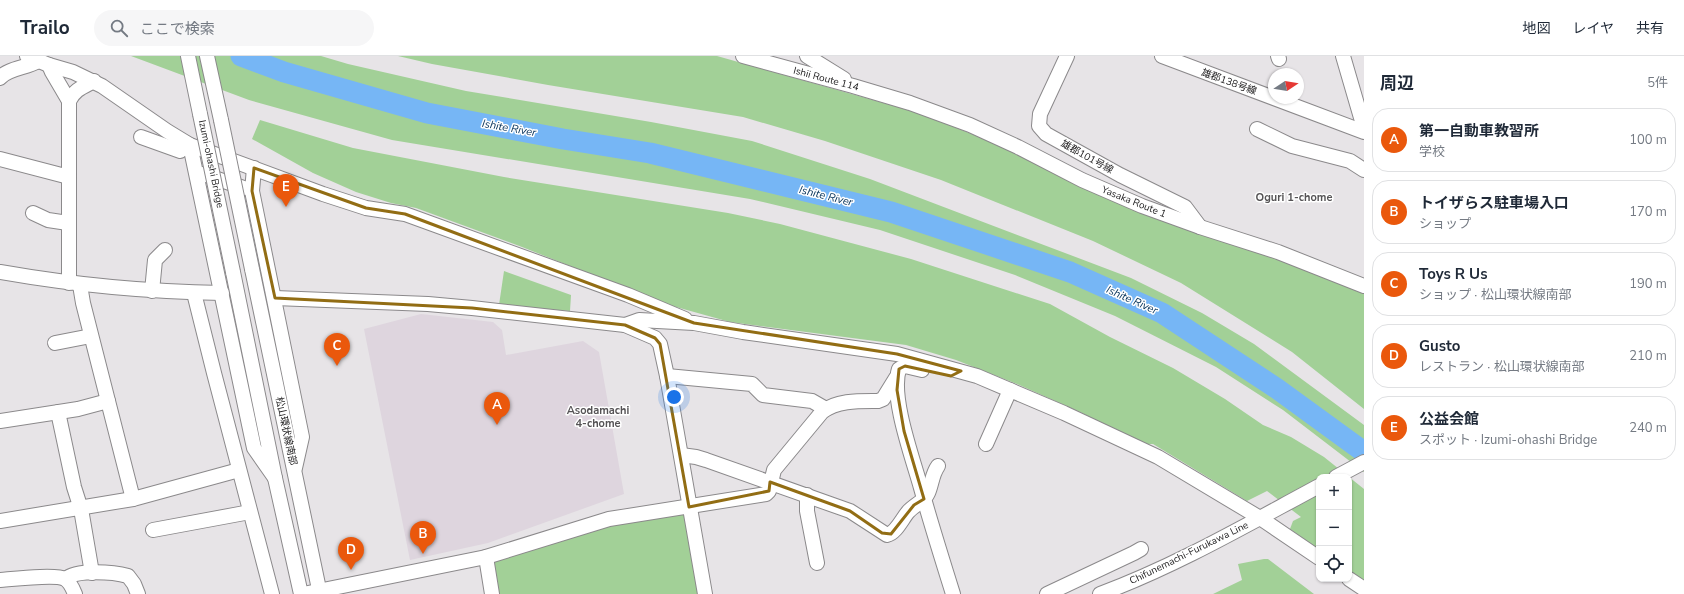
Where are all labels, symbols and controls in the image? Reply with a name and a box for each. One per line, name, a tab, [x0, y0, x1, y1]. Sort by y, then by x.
search box	[94, 10, 374, 46]
text: Trailo	[20, 15, 70, 41]
icon: search	[108, 17, 130, 39]
text: ここで検索	[140, 19, 215, 39]
text: 地図	[1522, 19, 1550, 38]
text: レイヤ	[1572, 19, 1614, 38]
text: 共有	[1636, 19, 1664, 38]
street label: Ishii Route 114	[792, 64, 860, 94]
street label: 雄郡138号線	[1199, 66, 1259, 98]
north arrow	[1268, 68, 1304, 104]
text: 周辺	[1380, 72, 1414, 95]
text: 5件	[1647, 74, 1668, 92]
water label: Ishite River	[481, 116, 538, 140]
street label: Izumi-ohashi Bridge	[195, 119, 227, 209]
text: 第一自動車教習所	[1419, 121, 1539, 141]
text: A	[1389, 131, 1399, 149]
text: 100 m	[1629, 131, 1667, 149]
street label: 雄郡101号線	[1058, 137, 1116, 177]
text: 学校	[1419, 143, 1445, 161]
pin: E	[273, 174, 299, 207]
water label: Ishite River	[798, 182, 855, 210]
street label: Yasaka Route 1	[1099, 182, 1168, 221]
district label: Oguri 1-chome	[1256, 190, 1332, 205]
text: トイザらス駐車場入口	[1419, 193, 1569, 213]
text: B	[1390, 203, 1398, 221]
text: 170 m	[1629, 203, 1667, 221]
text: ショップ	[1419, 215, 1471, 233]
text: Toys R Us	[1419, 264, 1487, 284]
text: C	[1390, 275, 1398, 293]
text: 190 m	[1629, 275, 1667, 293]
water label: Ishite River	[1104, 282, 1161, 318]
text: ショップ · 松山環状線南部	[1419, 286, 1572, 304]
pin: C	[324, 333, 350, 366]
text: Gusto	[1419, 336, 1460, 356]
text: D	[1389, 347, 1399, 365]
text: 210 m	[1629, 347, 1667, 365]
text: レストラン · 松山環状線南部	[1419, 358, 1585, 376]
your location	[664, 387, 684, 407]
pin: A	[484, 392, 510, 425]
street label: 松山環状線南部	[272, 395, 300, 467]
district label: Asodamachi 4-chome	[567, 403, 629, 431]
text: 公益会館	[1419, 409, 1479, 429]
text: E	[1390, 419, 1398, 437]
text: 240 m	[1629, 419, 1667, 437]
text: スポット · Izumi-ohashi Bridge	[1419, 431, 1597, 449]
map controls	[1316, 474, 1352, 582]
button: +	[1316, 474, 1352, 510]
button: −	[1316, 510, 1352, 546]
street label: Chifunemachi-Furukawa Line	[1127, 518, 1251, 588]
pin: B	[410, 521, 436, 554]
pin: D	[338, 537, 364, 570]
button: locate	[1316, 546, 1352, 582]

